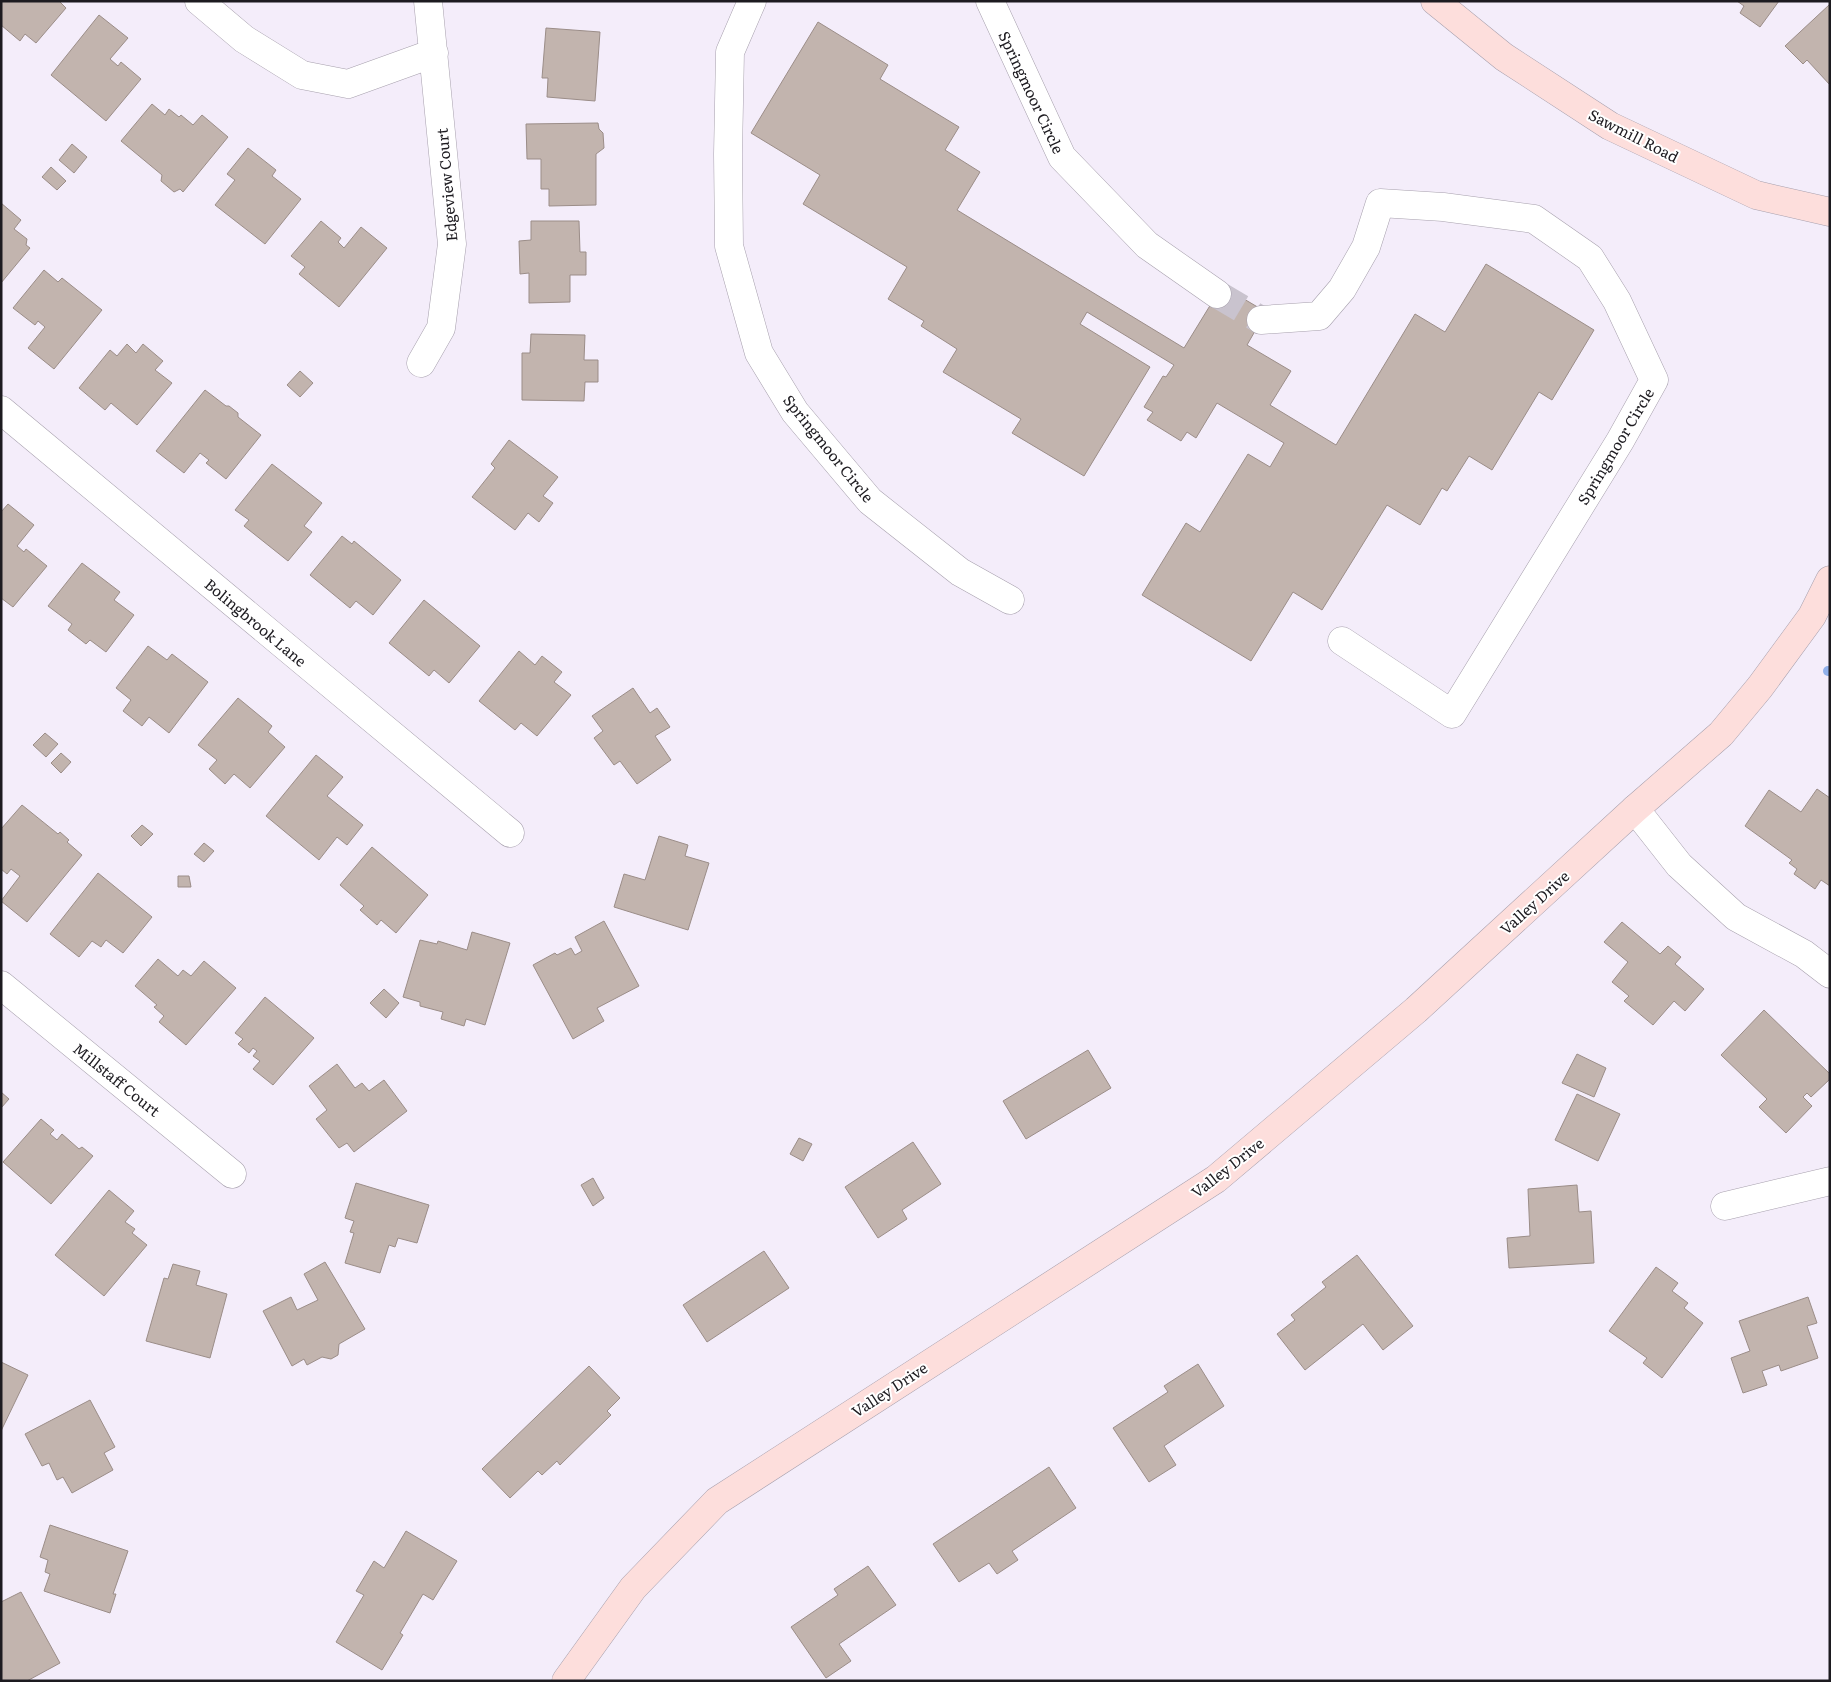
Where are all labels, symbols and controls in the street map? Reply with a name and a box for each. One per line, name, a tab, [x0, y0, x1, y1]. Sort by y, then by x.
street label: Springmoor Circle	[993, 27, 1071, 157]
street label: Sawmill Road	[1585, 102, 1683, 168]
street label: Edgeview Court	[430, 127, 462, 243]
street label: Springmoor Circle	[1571, 383, 1659, 509]
street label: Springmoor Circle	[778, 389, 880, 507]
street label: Bolingbrook Lane	[200, 572, 312, 672]
street label: Valley Drive	[1494, 864, 1574, 940]
street label: Millstaff Court	[68, 1037, 166, 1121]
street label: Valley Drive	[1186, 1131, 1268, 1203]
street label: Valley Drive	[846, 1356, 932, 1422]

